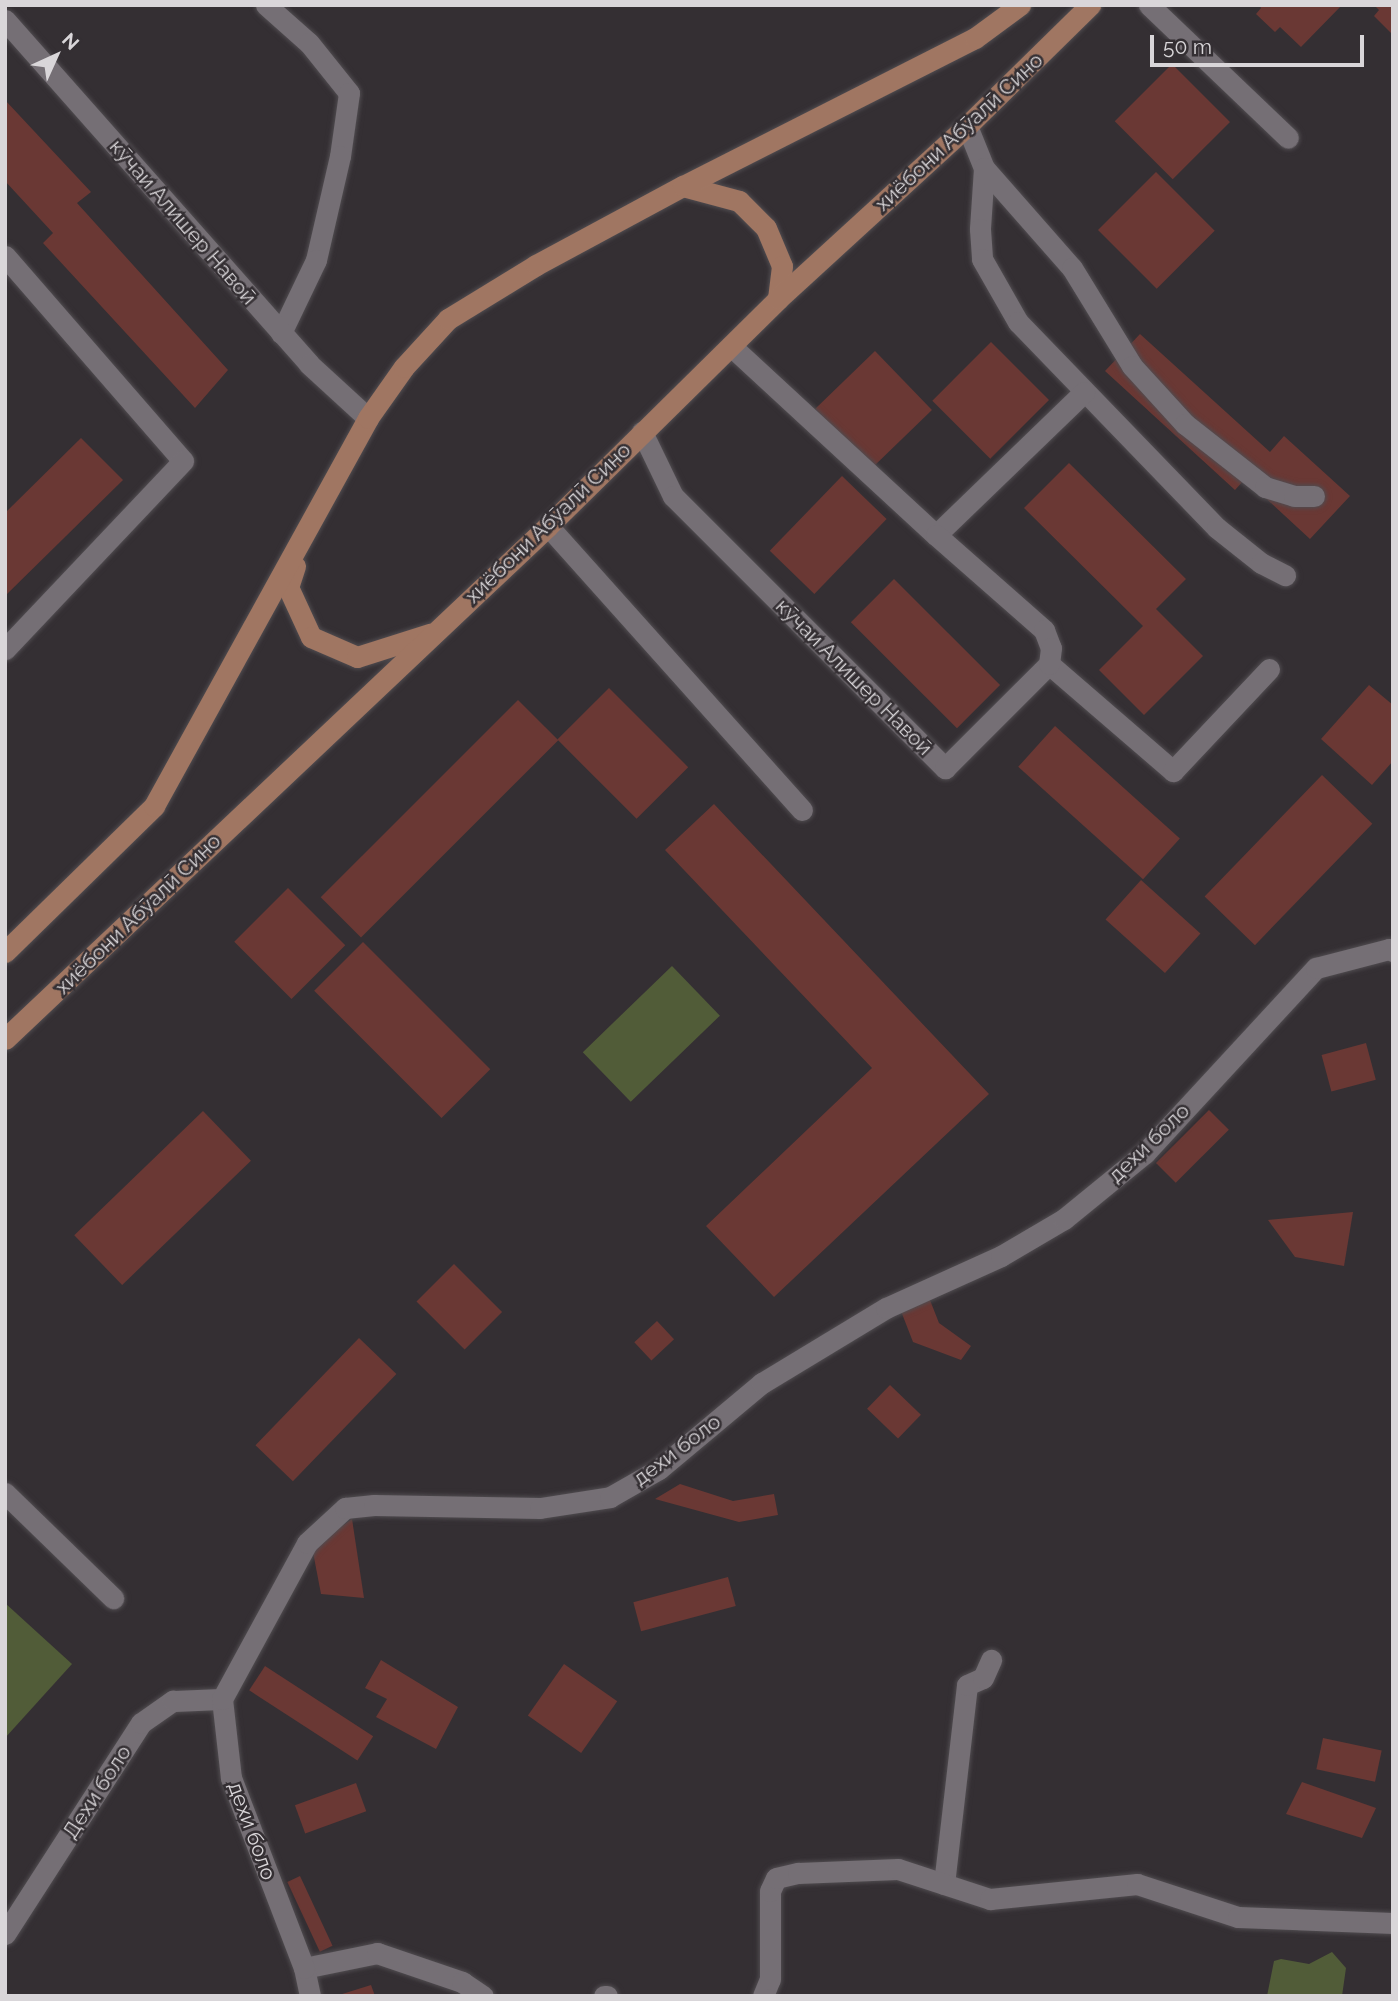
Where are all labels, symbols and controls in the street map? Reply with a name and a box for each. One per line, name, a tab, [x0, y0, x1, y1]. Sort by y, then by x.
north arrow	[21, 21, 91, 91]
scale bar	[1153, 21, 1366, 65]
text: N	[58, 28, 84, 54]
text: 50 m	[1163, 34, 1212, 59]
street label: хиёбони Абӯалӣ Сино	[870, 47, 1048, 217]
street label: кӯчаи Алишер Навоӣ	[104, 134, 262, 310]
street label: хиёбони Абӯалӣ Сино	[460, 437, 636, 609]
street label: кӯчаи Алишер Навоӣ	[770, 593, 938, 761]
street label: хиёбони Абӯалӣ Сино	[50, 828, 226, 1000]
street label: дехи боло	[1103, 1098, 1195, 1188]
street label: дехи боло	[628, 1409, 726, 1491]
street label: Дехи боло	[58, 1741, 136, 1843]
street label: дехи боло	[223, 1778, 281, 1884]

